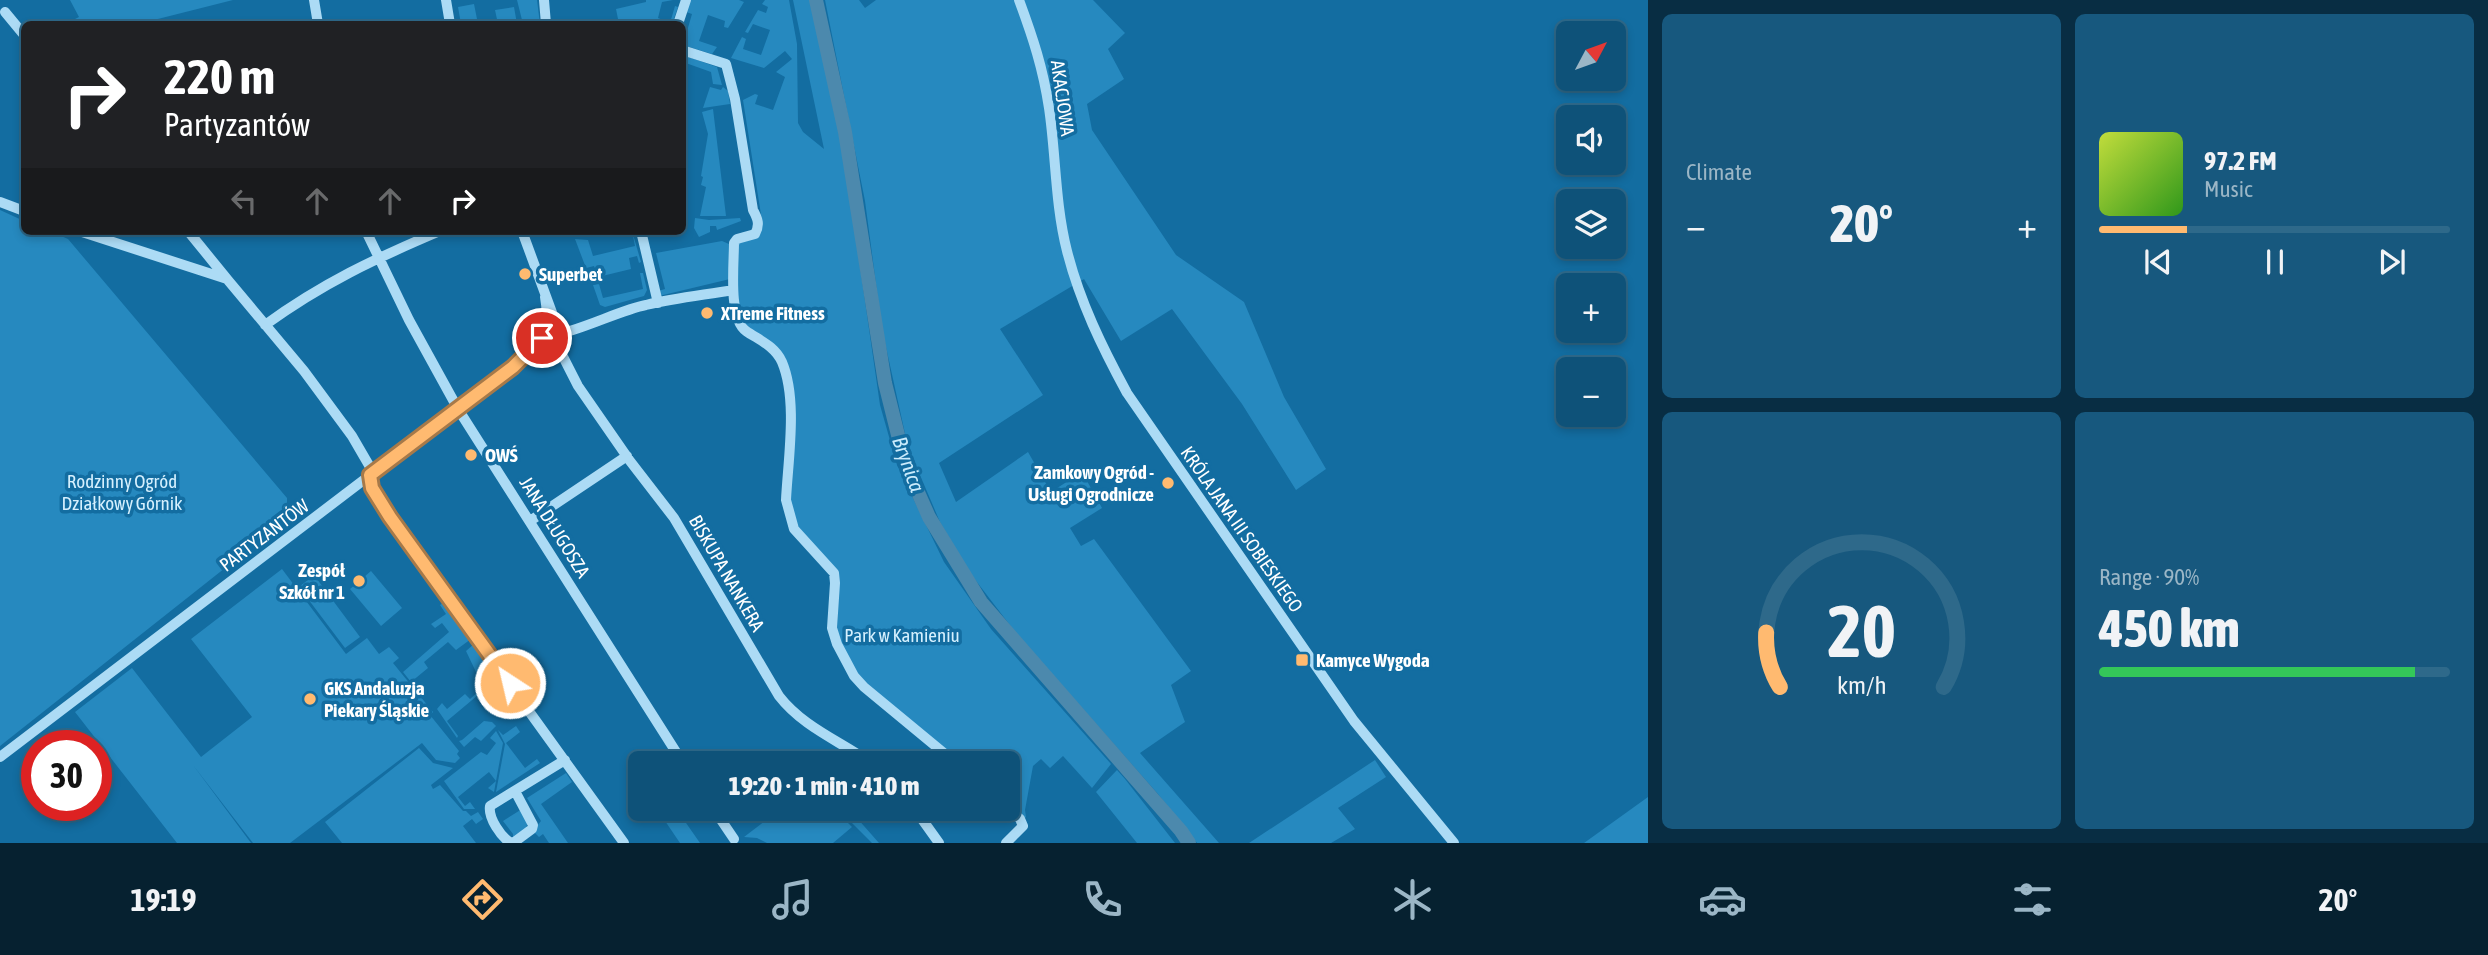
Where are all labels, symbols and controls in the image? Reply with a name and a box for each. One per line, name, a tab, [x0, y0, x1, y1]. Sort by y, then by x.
north arrow	[1556, 21, 1626, 91]
map controls	[1556, 21, 1626, 427]
text: 220 m	[164, 48, 275, 104]
icon: right	[49, 49, 140, 140]
street label: AKACJOWA	[1047, 59, 1079, 138]
button: sound	[1556, 105, 1626, 175]
text: Partyzantów	[164, 106, 310, 143]
text: 97.2 FM	[2204, 146, 2277, 176]
text: Climate	[1686, 159, 1752, 185]
text: Music	[2204, 176, 2252, 202]
icon: left	[225, 182, 263, 220]
icon: ahead	[298, 182, 336, 220]
icon: ahead	[371, 182, 409, 220]
icon: right	[444, 182, 482, 220]
button: layers	[1556, 189, 1626, 259]
text: 20°	[1830, 193, 1893, 253]
text: −	[1686, 203, 1706, 246]
text: +	[2017, 203, 2037, 246]
icon: previous	[2139, 243, 2177, 281]
icon: pause	[2256, 243, 2294, 281]
icon: next	[2373, 243, 2411, 281]
place label: Superbet	[539, 263, 603, 285]
marker: Superbet	[517, 266, 533, 282]
button: +	[1556, 273, 1626, 343]
place label: XTreme Fitness	[720, 302, 825, 324]
marker: XTreme Fitness	[699, 305, 715, 321]
pin	[512, 308, 572, 368]
icon: arrive	[523, 319, 561, 357]
button: −	[1556, 357, 1626, 427]
water label: Brynica	[888, 433, 930, 495]
street label: KRÓLA JANA III SOBIESKIEGO	[1176, 442, 1308, 616]
place label: OWŚ	[485, 444, 518, 466]
marker: OWŚ	[463, 447, 479, 463]
place label: Zamkowy Ogród - Usługi Ogrodnicze	[1028, 461, 1154, 505]
park label: Rodzinny Ogród Działkowy Górnik	[62, 470, 183, 514]
street label: JANA DŁUGOSZA	[515, 473, 595, 582]
marker: Zamkowy Ogród - Usługi Ogrodnicze	[1160, 475, 1176, 491]
street label: PARTYZANTÓW	[215, 494, 313, 576]
street label: BISKUPA NANKERA	[685, 511, 770, 636]
place label: Zespół Szkół nr 1	[279, 559, 346, 603]
text: Range · 90%	[2099, 564, 2199, 590]
marker: Zespół Szkół nr 1	[351, 573, 367, 589]
text: 20	[1827, 589, 1896, 672]
text: 450 km	[2099, 598, 2240, 658]
park label: Park w Kamieniu	[844, 624, 960, 646]
position arrow	[473, 646, 547, 720]
place label: Kamyce Wygoda	[1316, 649, 1430, 671]
marker: Kamyce Wygoda	[1294, 652, 1310, 668]
text: km/h	[1837, 670, 1886, 698]
place label: GKS Andaluzja Piekary Śląskie	[324, 677, 430, 721]
marker: GKS Andaluzja Piekary Śląskie	[302, 691, 318, 707]
speed limit sign: 30	[21, 730, 112, 821]
text: 19:20 · 1 min · 410 m	[729, 771, 919, 801]
icon: directions	[458, 875, 507, 924]
icon: music	[768, 875, 817, 924]
icon: phone	[1078, 875, 1127, 924]
icon: climate	[1388, 875, 1437, 924]
icon: car	[1698, 875, 1747, 924]
icon: filters	[2008, 875, 2057, 924]
text: 19:19	[131, 881, 196, 918]
text: 20°	[2318, 881, 2357, 918]

